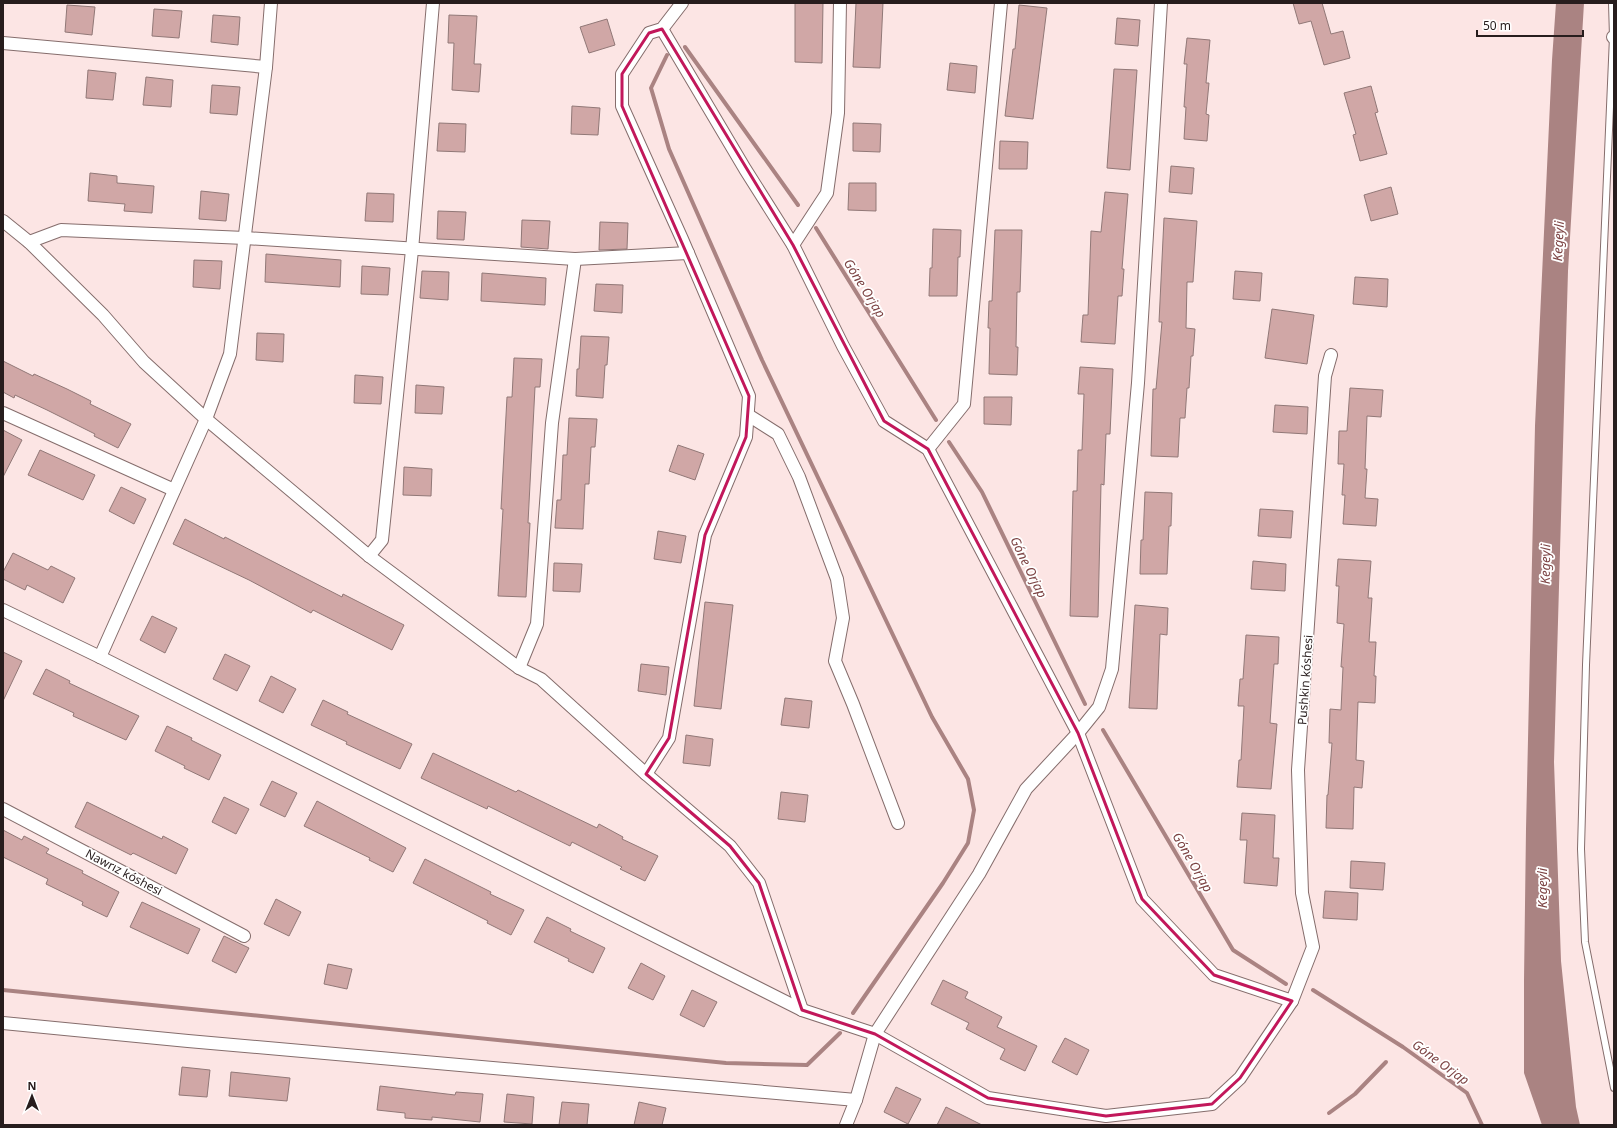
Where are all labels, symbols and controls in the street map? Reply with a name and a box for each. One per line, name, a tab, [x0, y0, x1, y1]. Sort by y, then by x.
scale bar	[1477, 12, 1583, 38]
text: 50 m	[1483, 17, 1511, 34]
water label: Kegeyli	[1548, 220, 1568, 262]
water label: Góne Orjap	[840, 255, 890, 321]
water label: Góne Orjap	[1006, 533, 1052, 601]
water label: Kegeyli	[1536, 543, 1554, 584]
street label: Pushkin kóshesi	[1293, 634, 1317, 726]
water label: Góne Orjap	[1169, 829, 1217, 895]
street label: Nawrız kóshesi	[83, 845, 165, 899]
water label: Kegeyli	[1533, 867, 1551, 908]
water label: Góne Orjap	[1409, 1035, 1473, 1089]
north arrow	[12, 1076, 52, 1116]
text: N	[28, 1078, 36, 1093]

